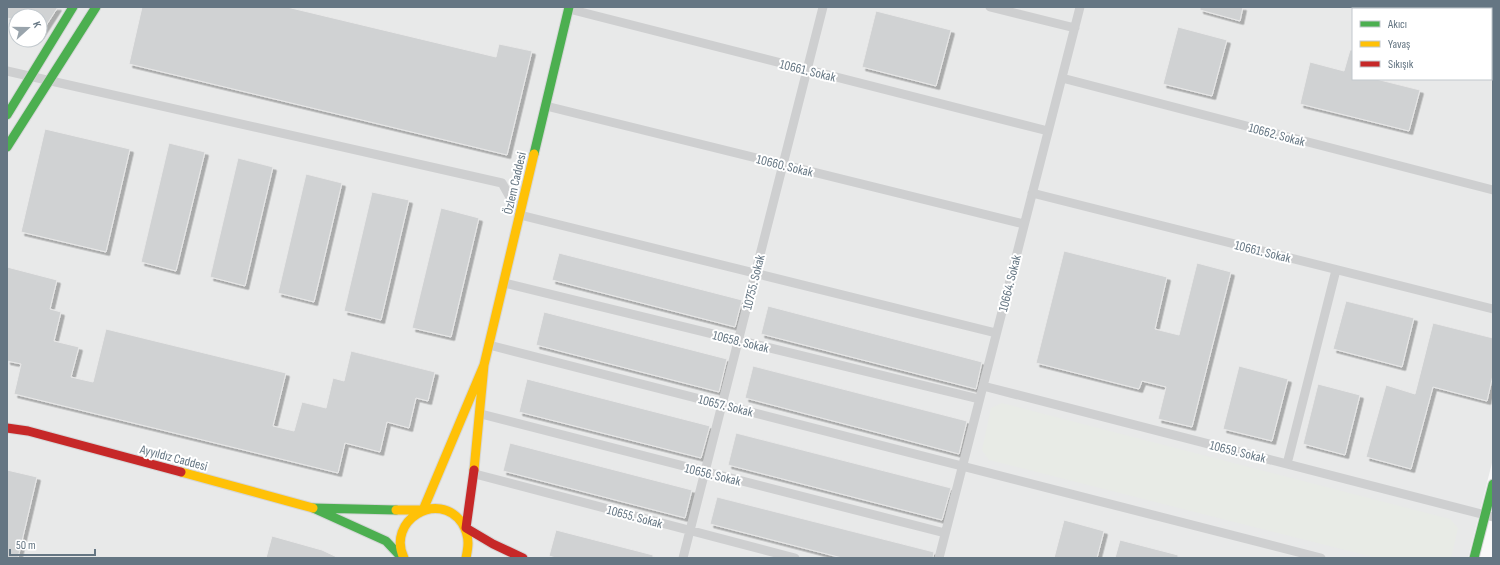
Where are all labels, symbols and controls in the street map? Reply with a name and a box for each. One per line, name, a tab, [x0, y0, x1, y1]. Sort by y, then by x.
north arrow	[8, 8, 48, 48]
legend	[1352, 8, 1492, 80]
text: Akıcı	[1387, 17, 1407, 32]
text: K	[30, 20, 44, 30]
text: Yavaş	[1388, 37, 1410, 52]
street label: 10661. Sokak	[778, 56, 837, 86]
text: Sıkışık	[1388, 57, 1414, 72]
street label: 10662. Sokak	[1247, 120, 1307, 150]
street label: Özlem Caddesi	[499, 150, 530, 216]
street label: 10660. Sokak	[755, 151, 815, 181]
street label: 10661. Sokak	[1233, 237, 1292, 267]
street label: 10755. Sokak	[739, 253, 769, 312]
street label: 10664. Sokak	[995, 253, 1025, 313]
street label: 10658. Sokak	[711, 327, 771, 357]
street label: 10657. Sokak	[697, 391, 755, 420]
street label: 10659. Sokak	[1208, 437, 1267, 467]
street label: Ayyıldız Caddesi	[137, 441, 209, 475]
street label: 10656. Sokak	[683, 460, 742, 490]
street label: 10655. Sokak	[605, 502, 664, 532]
scale bar	[10, 531, 95, 557]
text: 50 m	[16, 538, 36, 553]

